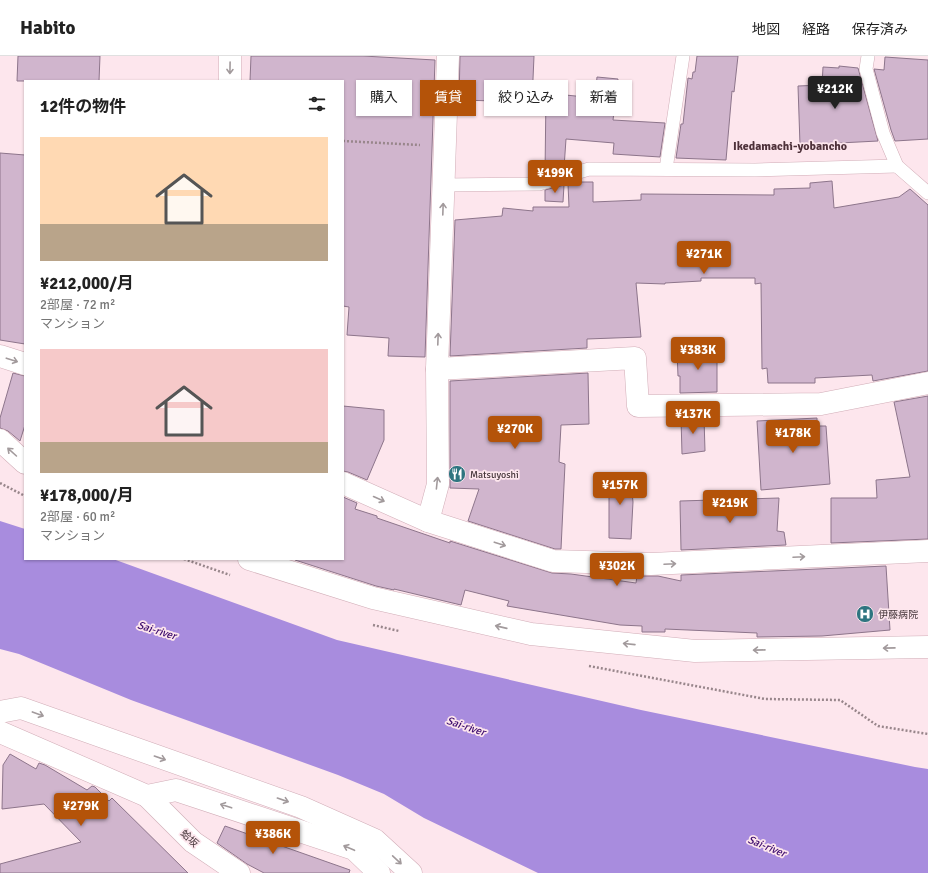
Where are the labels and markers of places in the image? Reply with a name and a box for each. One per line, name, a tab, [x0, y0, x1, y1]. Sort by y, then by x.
pin: ¥212K	[807, 76, 863, 110]
pin: ¥199K	[527, 160, 583, 194]
pin: ¥271K	[676, 241, 732, 275]
pin: ¥383K	[670, 337, 726, 371]
pin: ¥137K	[665, 401, 721, 435]
pin: ¥270K	[487, 416, 543, 450]
pin: ¥178K	[765, 420, 821, 454]
restaurant icon: Matsuyoshi	[447, 464, 467, 484]
place label: Matsuyoshi	[470, 469, 519, 481]
pin: ¥157K	[592, 472, 648, 506]
pin: ¥219K	[702, 490, 758, 524]
pin: ¥302K	[589, 553, 645, 587]
hospital icon: 伊藤病院	[855, 604, 875, 624]
place label: 伊藤病院	[878, 609, 918, 621]
pin: ¥279K	[53, 793, 109, 827]
pin: ¥386K	[245, 821, 301, 855]

